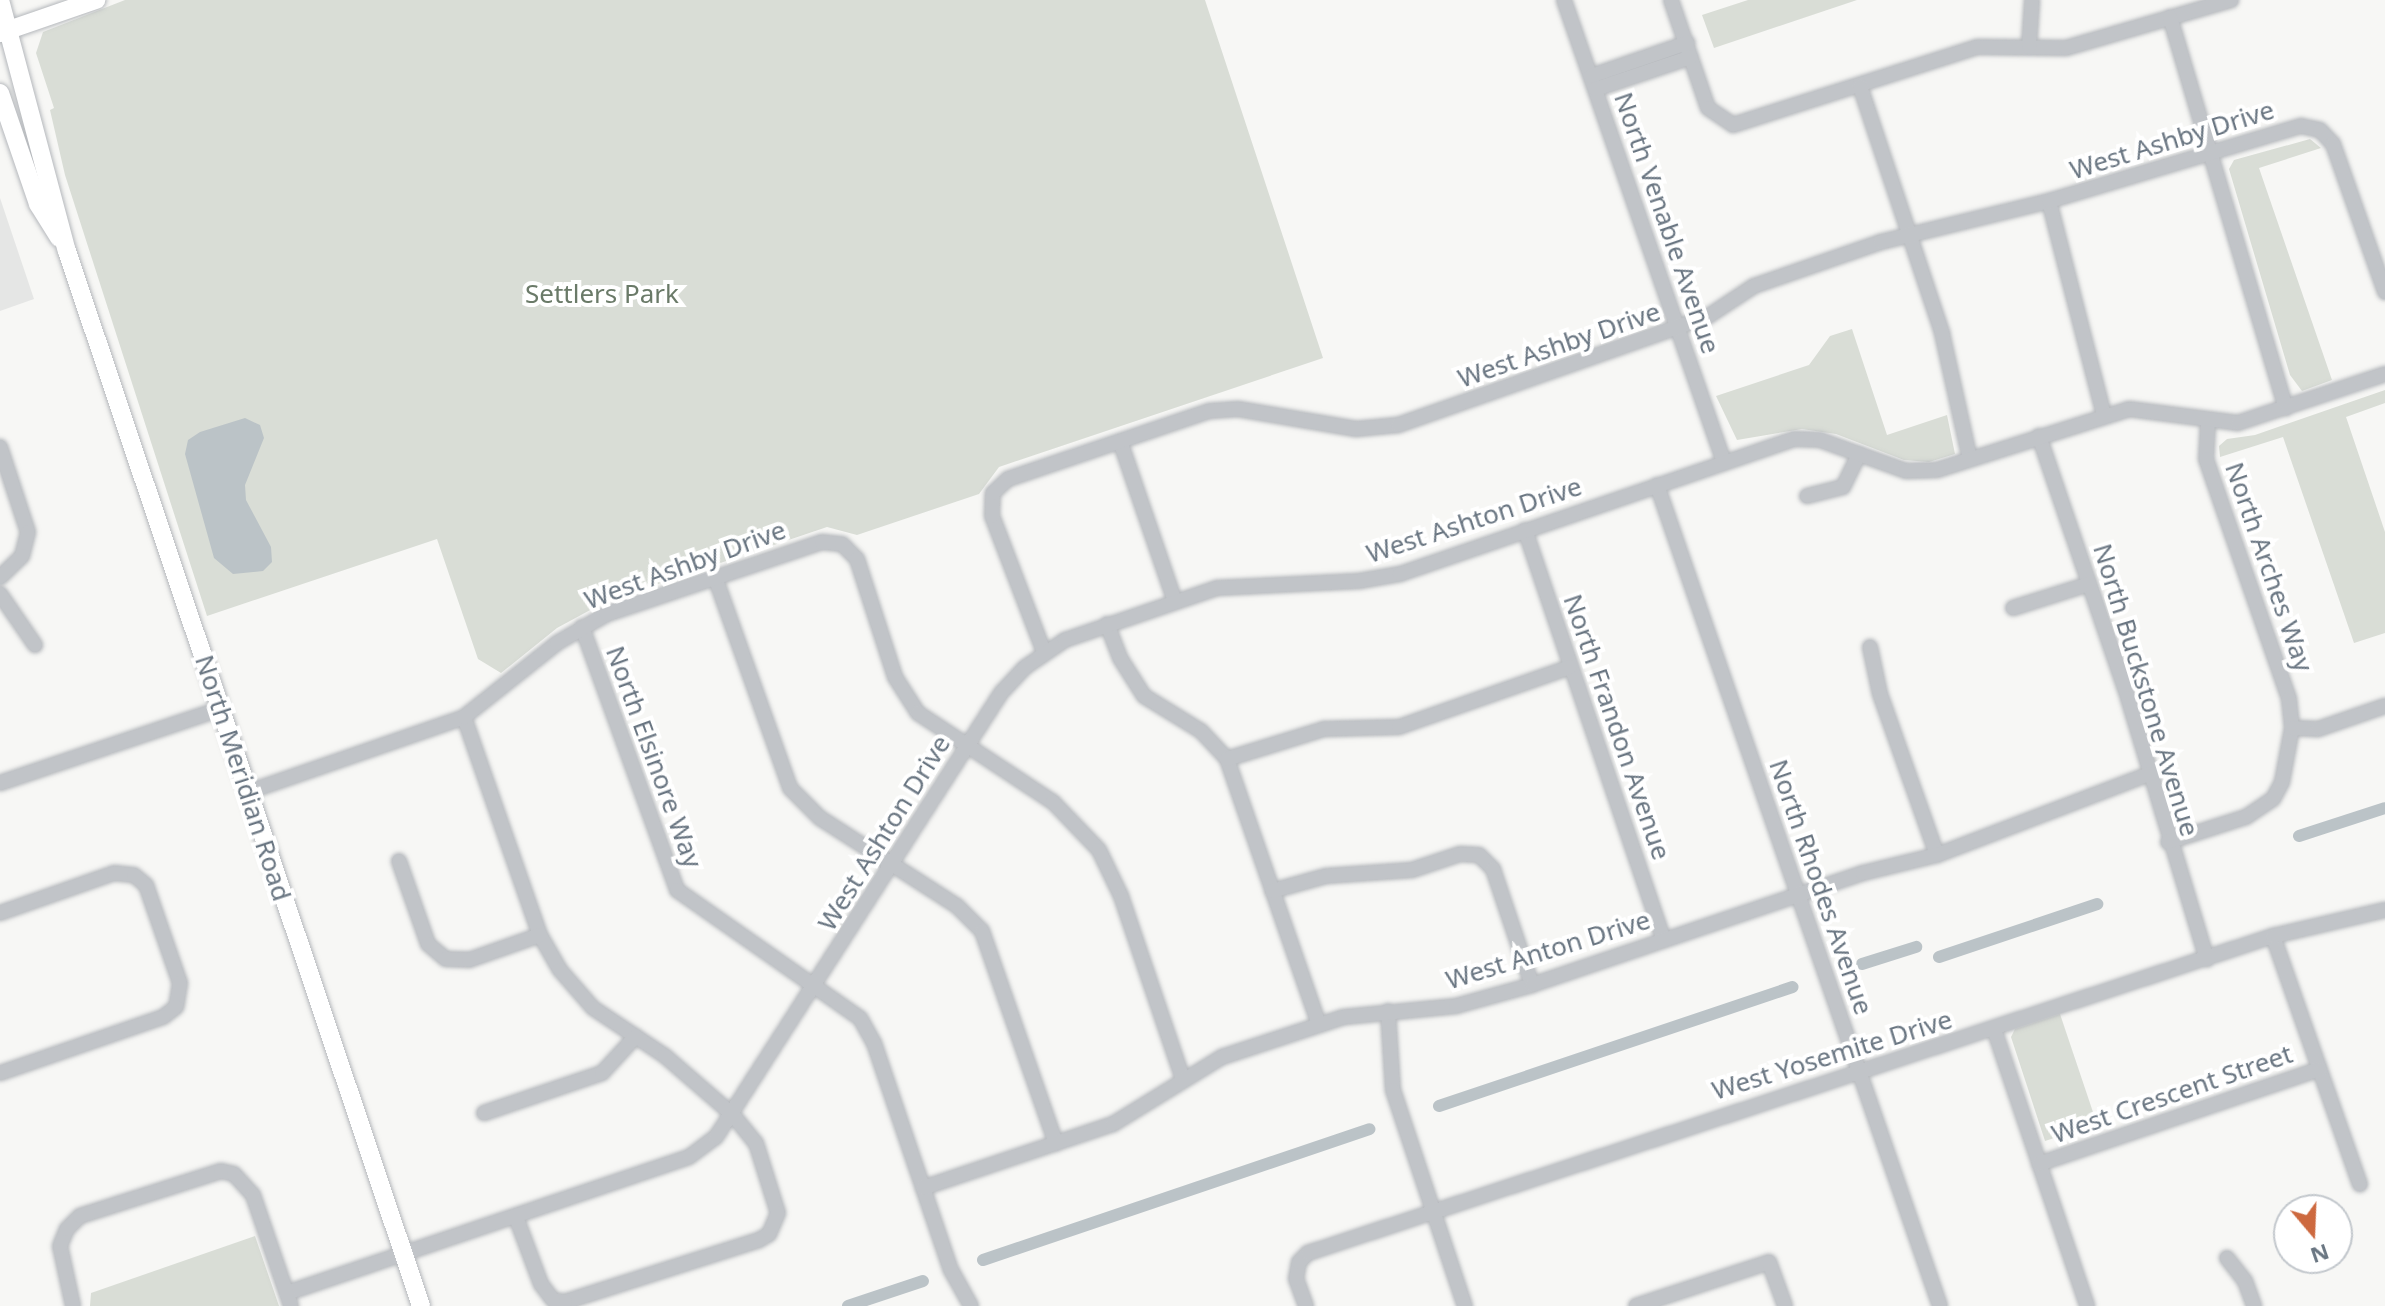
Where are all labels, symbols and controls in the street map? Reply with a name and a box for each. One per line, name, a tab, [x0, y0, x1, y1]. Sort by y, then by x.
street label: North Venable Avenue	[1608, 88, 1726, 358]
street label: West Ashby Drive	[2066, 94, 2278, 186]
park label: Settlers Park	[525, 278, 679, 310]
street label: West Ashby Drive	[1454, 296, 1664, 394]
street label: North Arches Way	[2219, 458, 2319, 676]
street label: West Ashton Drive	[1363, 471, 1585, 569]
street label: West Ashby Drive	[580, 514, 790, 616]
street label: North Buckstone Avenue	[2087, 540, 2205, 840]
street label: North Frandon Avenue	[1557, 590, 1677, 864]
street label: North Elsinore Way	[599, 642, 709, 872]
street label: North Meridian Road	[188, 651, 298, 905]
street label: West Ashton Drive	[811, 730, 957, 936]
street label: North Rhodes Avenue	[1763, 755, 1879, 1019]
street label: West Anton Drive	[1442, 904, 1654, 996]
street label: West Yosemite Drive	[1708, 1004, 1956, 1106]
street label: West Crescent Street	[2047, 1038, 2297, 1150]
north arrow	[2273, 1194, 2353, 1274]
text: N	[2307, 1238, 2334, 1272]

